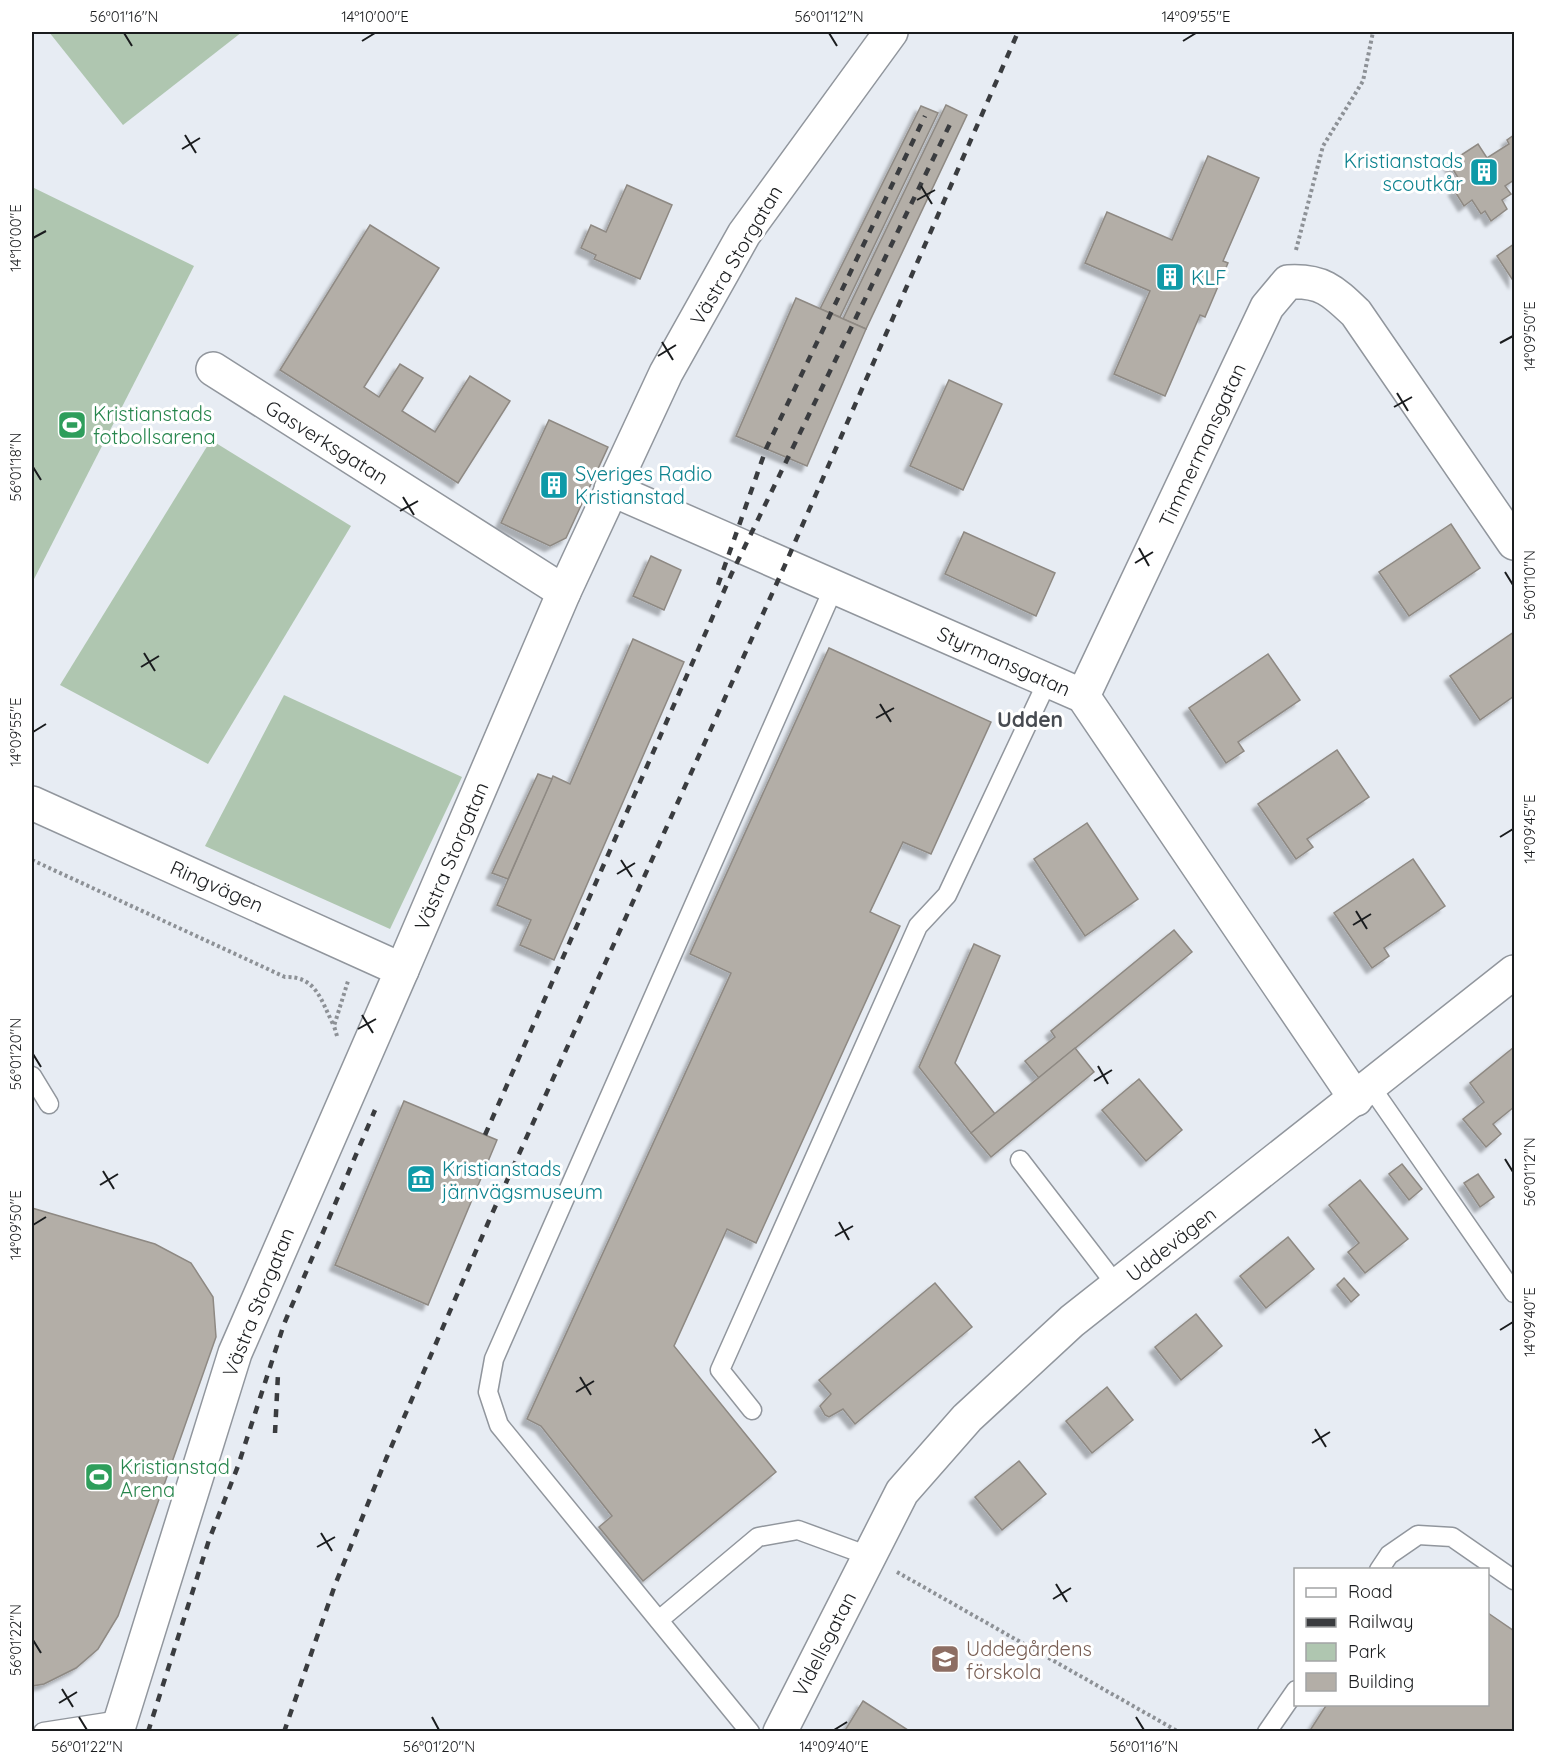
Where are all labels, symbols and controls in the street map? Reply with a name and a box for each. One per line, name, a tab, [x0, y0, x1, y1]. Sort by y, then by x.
text: 56°01'16"N	[90, 7, 158, 26]
text: 14°10'00"E	[341, 7, 409, 26]
text: 56°01'12"N	[794, 7, 864, 26]
text: 14°09'55"E	[1161, 7, 1231, 26]
place label: Kristianstads scoutkår	[1344, 148, 1463, 196]
building icon: Kristianstads scoutkår	[1468, 156, 1500, 188]
street label: Västra Storgatan	[684, 181, 788, 329]
text: 14°10'00"E	[6, 204, 25, 272]
building icon: KLF	[1154, 261, 1186, 293]
place label: KLF	[1191, 265, 1226, 290]
text: 14°09'50"E	[1520, 301, 1539, 371]
street label: Timmermansgatan	[1153, 359, 1251, 531]
street label: Gasverksgatan	[261, 394, 393, 490]
place label: Kristianstads fotbollsarena	[93, 401, 216, 449]
sports icon: Kristianstads fotbollsarena	[56, 409, 88, 441]
text: 56°01'18"N	[6, 433, 25, 501]
place label: Sveriges Radio Kristianstad	[575, 461, 712, 509]
building icon: Sveriges Radio Kristianstad	[538, 469, 570, 501]
text: 56°01'10"N	[1520, 550, 1539, 620]
street label: Styrmansgatan	[933, 620, 1075, 702]
text: 14°09'55"E	[6, 697, 25, 767]
district label: Udden	[997, 706, 1063, 732]
street label: Västra Storgatan	[408, 778, 494, 934]
text: 14°09'45"E	[1520, 795, 1539, 863]
street label: Ringvägen	[167, 854, 267, 918]
text: 56°01'20"N	[6, 1018, 25, 1090]
text: 56°01'12"N	[1520, 1137, 1539, 1207]
place label: Kristianstads järnvägsmuseum	[441, 1156, 603, 1204]
museum icon: Kristianstads järnvägsmuseum	[405, 1163, 437, 1195]
text: 14°09'50"E	[6, 1190, 25, 1260]
street label: Uddevägen	[1121, 1201, 1221, 1287]
street label: Västra Storgatan	[217, 1224, 299, 1380]
text: 14°09'40"E	[1520, 1287, 1539, 1357]
place label: Kristianstad Arena	[120, 1454, 230, 1502]
sports icon: Kristianstad Arena	[83, 1461, 115, 1493]
legend	[1294, 1568, 1489, 1706]
text: Road	[1348, 1580, 1393, 1603]
street label: Videllsgatan	[787, 1587, 861, 1701]
text: 56°01'22"N	[6, 1604, 25, 1676]
text: Railway	[1348, 1610, 1414, 1633]
place label: Uddegårdens förskola	[966, 1636, 1092, 1684]
text: Park	[1348, 1640, 1386, 1663]
school or university icon: Uddegårdens förskola	[929, 1643, 961, 1675]
text: Building	[1348, 1670, 1414, 1693]
text: 56°01'22"N	[51, 1737, 123, 1756]
text: 56°01'20"N	[403, 1737, 475, 1756]
text: 14°09'40"E	[799, 1737, 869, 1756]
text: 56°01'16"N	[1110, 1737, 1178, 1756]

